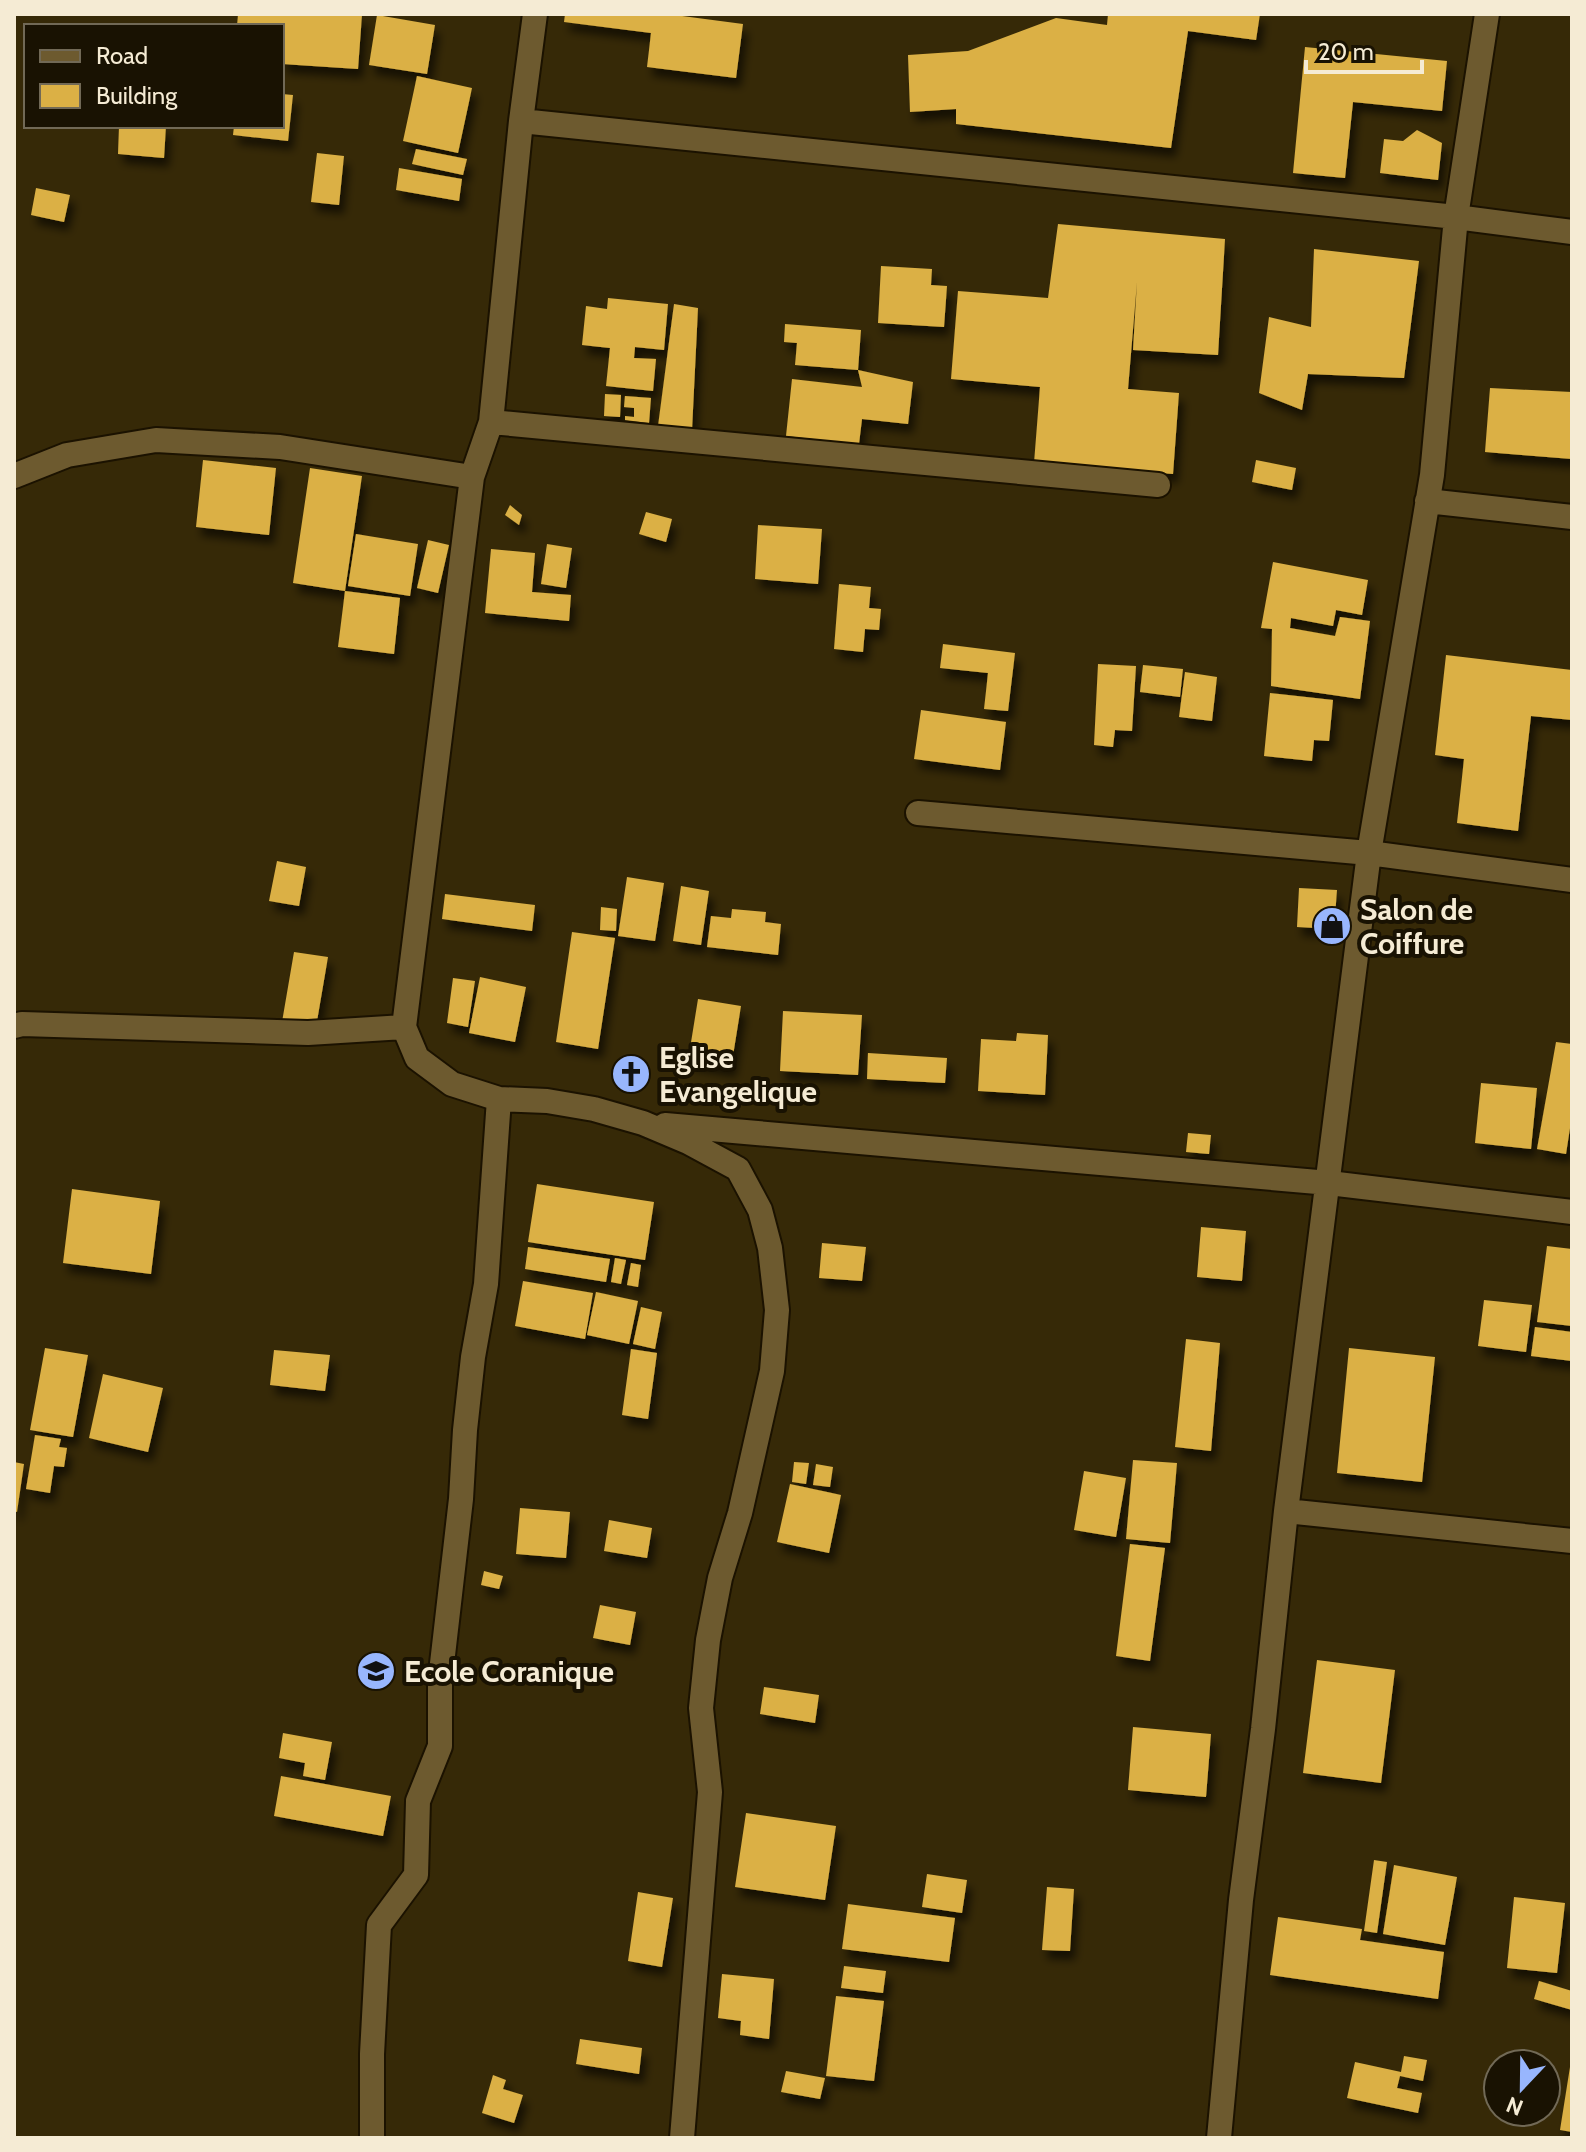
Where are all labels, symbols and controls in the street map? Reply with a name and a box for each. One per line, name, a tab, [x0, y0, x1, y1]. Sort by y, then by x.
legend	[24, 24, 284, 128]
scale bar	[1306, 24, 1422, 74]
text: 20 m	[1318, 37, 1374, 66]
text: Road	[96, 41, 148, 70]
text: Building	[96, 81, 178, 110]
place label: Salon de Coiffure	[1360, 891, 1473, 962]
shop icon: Salon de Coiffure	[1311, 905, 1353, 947]
place label: Eglise Evangelique	[659, 1039, 817, 1110]
church icon: Eglise Evangelique	[610, 1053, 652, 1095]
school or university icon: Ecole Coranique	[355, 1650, 397, 1692]
place label: Ecole Coranique	[404, 1653, 614, 1690]
north arrow	[1482, 2048, 1562, 2128]
text: N	[1502, 2091, 1527, 2122]

